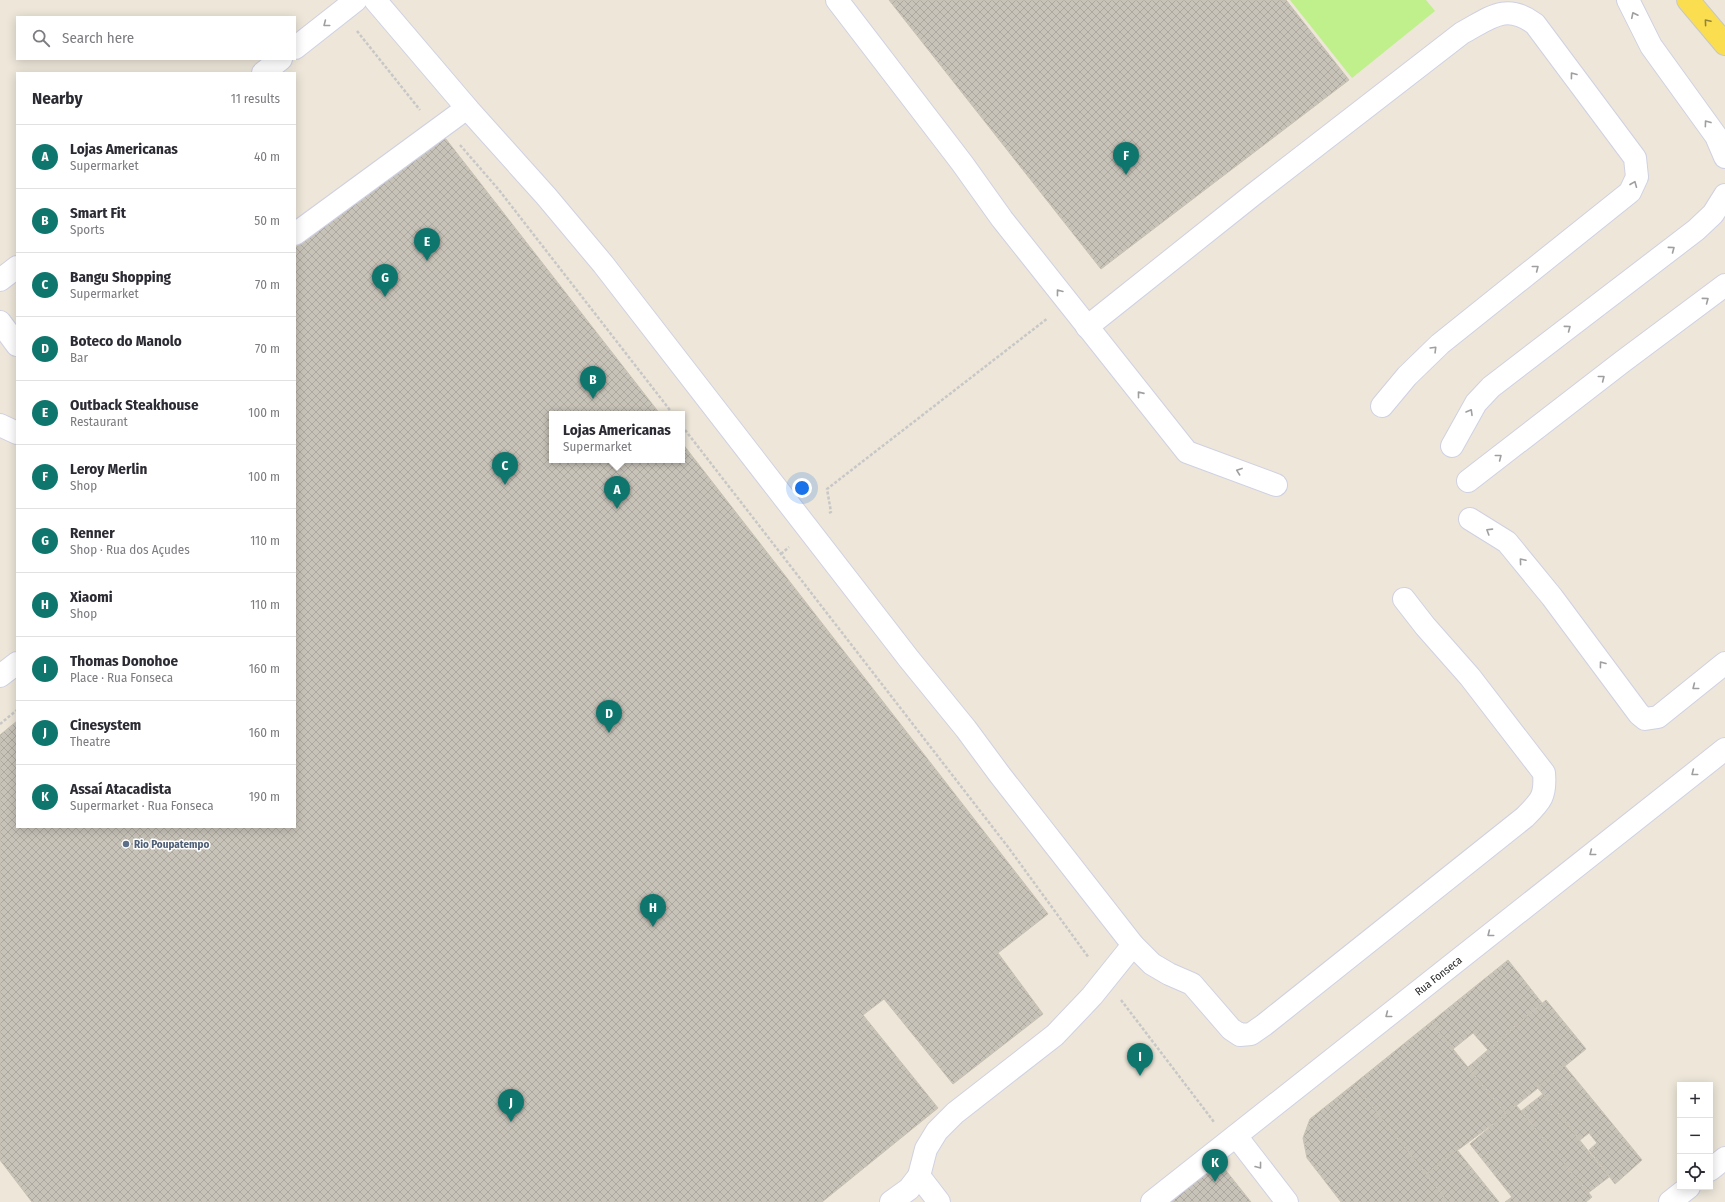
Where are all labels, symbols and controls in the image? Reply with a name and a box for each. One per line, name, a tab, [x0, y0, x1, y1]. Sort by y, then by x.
one-way arrow	[1631, 12, 1639, 19]
search box	[16, 16, 296, 60]
one-way arrow	[323, 19, 330, 26]
one-way arrow	[1704, 20, 1711, 27]
icon: search	[30, 27, 52, 49]
text: Search here	[62, 29, 134, 47]
one-way arrow	[1571, 73, 1578, 80]
text: Nearby	[32, 88, 83, 109]
text: 11 results	[231, 91, 280, 106]
one-way arrow	[1704, 120, 1711, 127]
text: Lojas Americanas	[70, 140, 178, 158]
pin: F	[1113, 142, 1139, 175]
text: A	[41, 149, 49, 164]
text: 40 m	[254, 149, 280, 164]
text: Supermarket	[70, 158, 139, 173]
one-way arrow	[1629, 180, 1637, 188]
text: Smart Fit	[70, 204, 126, 222]
text: B	[41, 213, 49, 228]
text: 50 m	[254, 213, 280, 228]
text: Sports	[70, 222, 105, 237]
pin: E	[414, 228, 440, 261]
one-way arrow	[1667, 246, 1674, 253]
pin: G	[372, 264, 398, 297]
one-way arrow	[1532, 265, 1539, 272]
text: Bangu Shopping	[70, 268, 171, 286]
text: C	[42, 277, 48, 292]
text: 70 m	[255, 277, 280, 292]
text: Supermarket	[70, 286, 139, 301]
one-way arrow	[1057, 290, 1064, 297]
one-way arrow	[1701, 297, 1708, 304]
one-way arrow	[1564, 325, 1571, 332]
text: Boteco do Manolo	[70, 332, 182, 350]
text: D	[41, 341, 49, 356]
text: 70 m	[255, 341, 280, 356]
one-way arrow	[1429, 346, 1437, 354]
text: Bar	[70, 350, 88, 365]
pin: B	[580, 366, 606, 399]
one-way arrow	[1597, 375, 1604, 382]
one-way arrow	[1138, 391, 1145, 399]
text: Outback Steakhouse	[70, 396, 199, 414]
text: E	[42, 405, 48, 420]
text: 100 m	[248, 405, 280, 420]
one-way arrow	[1466, 409, 1473, 416]
popup	[549, 411, 685, 463]
text: Restaurant	[70, 414, 128, 429]
text: Lojas Americanas	[563, 421, 671, 439]
text: Supermarket	[563, 439, 632, 454]
pin: C	[492, 452, 518, 485]
one-way arrow	[1494, 455, 1501, 462]
text: Leroy Merlin	[70, 460, 147, 478]
one-way arrow	[1236, 468, 1243, 476]
text: F	[42, 469, 48, 484]
text: 100 m	[248, 469, 280, 484]
pin: A	[604, 476, 630, 509]
text: Shop	[70, 478, 97, 493]
your location	[792, 478, 812, 498]
text: Renner	[70, 524, 115, 542]
one-way arrow	[1486, 528, 1493, 535]
text: G	[41, 533, 49, 548]
text: 110 m	[250, 533, 280, 548]
text: Shop · Rua dos Açudes	[70, 542, 190, 557]
one-way arrow	[1520, 558, 1527, 566]
text: Xiaomi	[70, 588, 113, 606]
text: H	[41, 597, 49, 612]
text: 110 m	[250, 597, 280, 612]
text: Shop	[70, 606, 97, 621]
text: Thomas Donohoe	[70, 652, 178, 670]
text: I	[43, 661, 47, 676]
text: 160 m	[249, 661, 280, 676]
one-way arrow	[1599, 661, 1606, 668]
text: Place · Rua Fonseca	[70, 670, 173, 685]
one-way arrow	[1692, 683, 1699, 690]
pin: D	[596, 700, 622, 733]
text: Cinesystem	[70, 716, 141, 734]
text: J	[43, 725, 47, 740]
text: 160 m	[249, 725, 280, 740]
text: Theatre	[70, 734, 110, 749]
one-way arrow	[1692, 768, 1699, 775]
text: Assaí Atacadista	[70, 780, 171, 798]
text: K	[41, 789, 49, 804]
text: 190 m	[249, 789, 280, 804]
text: Supermarket · Rua Fonseca	[70, 798, 214, 813]
place label: Rio Poupatempo	[134, 838, 209, 851]
marker: Rio Poupatempo	[121, 839, 131, 849]
one-way arrow	[1589, 849, 1596, 856]
pin: H	[640, 894, 666, 927]
one-way arrow	[1487, 929, 1495, 936]
street label: Rua Fonseca	[1413, 954, 1465, 998]
one-way arrow	[1386, 1010, 1393, 1017]
pin: I	[1127, 1043, 1153, 1076]
map controls	[1677, 1082, 1713, 1190]
button: +	[1677, 1082, 1713, 1118]
pin: J	[498, 1089, 524, 1122]
button: −	[1677, 1118, 1713, 1154]
pin: K	[1202, 1149, 1228, 1182]
button: locate	[1677, 1154, 1713, 1190]
one-way arrow	[1255, 1162, 1262, 1169]

